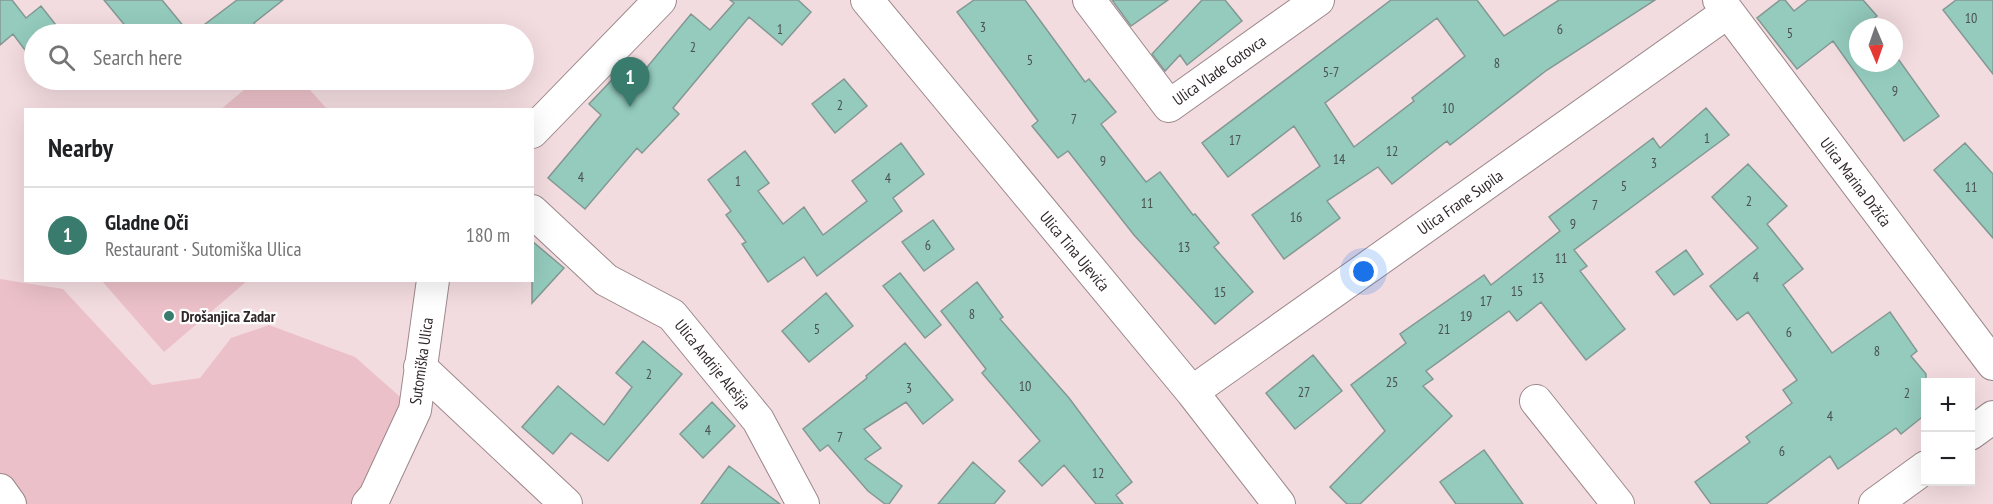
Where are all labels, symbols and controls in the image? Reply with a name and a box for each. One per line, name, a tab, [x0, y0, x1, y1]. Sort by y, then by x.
house number: 10	[1965, 9, 1977, 27]
house number: 3	[980, 18, 986, 36]
north arrow	[1849, 18, 1903, 72]
house number: 1	[777, 20, 783, 38]
house number: 6	[1557, 20, 1563, 38]
search box	[24, 24, 534, 90]
house number: 5	[1787, 24, 1793, 42]
street label: Ulica Vlade Gotovca	[1169, 30, 1269, 110]
house number: 2	[690, 38, 696, 56]
icon: search	[45, 41, 78, 74]
text: Search here	[93, 43, 182, 71]
house number: 5	[1027, 51, 1033, 69]
house number: 8	[1494, 54, 1500, 72]
pin: 1	[610, 57, 650, 107]
house number: 5-7	[1323, 63, 1339, 81]
house number: 9	[1892, 82, 1898, 100]
house number: 2	[837, 96, 843, 114]
house number: 10	[1442, 99, 1454, 117]
house number: 7	[1071, 110, 1077, 128]
house number: 1	[1704, 129, 1710, 147]
text: Nearby	[48, 131, 113, 164]
house number: 17	[1229, 131, 1241, 149]
street label: Ulica Marina Držića	[1816, 133, 1896, 231]
house number: 12	[1386, 142, 1398, 160]
house number: 14	[1333, 150, 1346, 168]
house number: 9	[1100, 152, 1106, 170]
house number: 3	[1651, 154, 1657, 172]
street label: Ulica Frane Supila	[1413, 165, 1507, 239]
house number: 4	[578, 168, 585, 186]
house number: 4	[885, 169, 892, 187]
house number: 1	[735, 172, 741, 190]
house number: 5	[1621, 177, 1627, 195]
house number: 11	[1965, 178, 1977, 196]
house number: 2	[1746, 192, 1752, 210]
house number: 11	[1141, 194, 1153, 212]
house number: 7	[1592, 196, 1598, 214]
street label: Ulica Tina Ujevića	[1036, 207, 1114, 295]
text: Gladne Oči	[105, 208, 189, 236]
house number: 16	[1290, 208, 1302, 226]
house number: 9	[1570, 215, 1576, 233]
text: 1	[63, 222, 72, 248]
text: 180 m	[466, 222, 510, 248]
text: Restaurant · Sutomiška Ulica	[105, 236, 301, 262]
house number: 6	[925, 236, 931, 254]
house number: 13	[1178, 238, 1190, 256]
house number: 11	[1555, 249, 1567, 267]
your location	[1349, 257, 1378, 286]
house number: 4	[1753, 268, 1760, 286]
house number: 13	[1532, 269, 1544, 287]
house number: 15	[1511, 282, 1523, 300]
house number: 15	[1214, 283, 1226, 301]
house number: 17	[1480, 292, 1492, 310]
house number: 8	[969, 305, 975, 323]
place label: Drošanjica Zadar	[181, 306, 276, 326]
house number: 19	[1460, 307, 1472, 325]
marker: Drošanjica Zadar	[162, 309, 176, 323]
street label: Ulica Andrije Alešija	[671, 315, 755, 413]
street label: Sutomiška Ulica	[405, 316, 437, 406]
house number: 5	[814, 320, 820, 338]
house number: 21	[1438, 320, 1450, 338]
house number: 6	[1786, 323, 1792, 341]
house number: 8	[1874, 342, 1880, 360]
house number: 2	[646, 365, 652, 383]
house number: 25	[1386, 373, 1398, 391]
house number: 10	[1019, 377, 1031, 395]
map controls	[1921, 378, 1975, 486]
button: +	[1921, 378, 1975, 432]
house number: 3	[906, 379, 912, 397]
house number: 27	[1298, 383, 1310, 401]
house number: 2	[1904, 384, 1910, 402]
house number: 4	[1827, 407, 1834, 425]
house number: 4	[705, 421, 712, 439]
house number: 7	[837, 428, 843, 446]
button: −	[1921, 432, 1975, 486]
house number: 6	[1779, 442, 1785, 460]
house number: 12	[1092, 464, 1104, 482]

